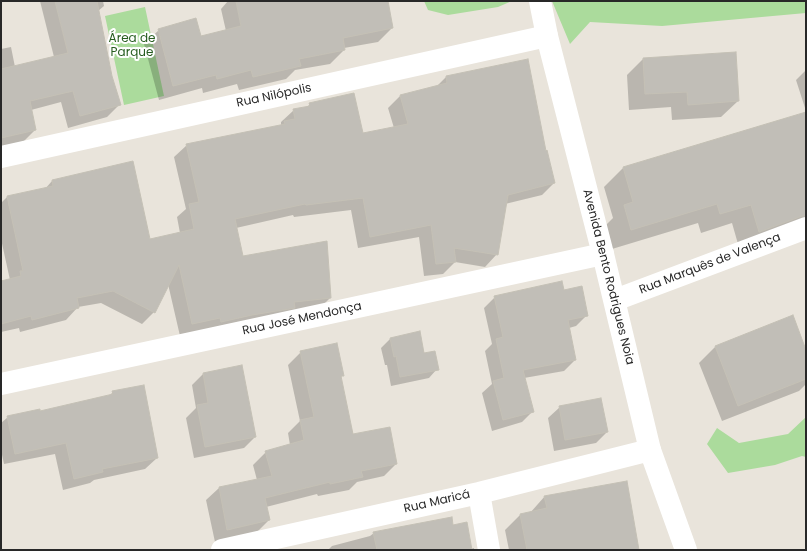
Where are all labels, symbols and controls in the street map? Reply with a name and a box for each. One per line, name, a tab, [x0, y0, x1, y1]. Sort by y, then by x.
park label: Área de Parque	[109, 32, 155, 60]
street label: Rua Nilópolis	[235, 81, 313, 111]
street label: Avenida Bento Rodrigues Noia	[579, 188, 637, 366]
street label: Rua Marquês de Valença	[637, 230, 783, 298]
street label: Rua José Mendonça	[241, 299, 363, 339]
street label: Rua Maricá	[402, 487, 472, 517]

